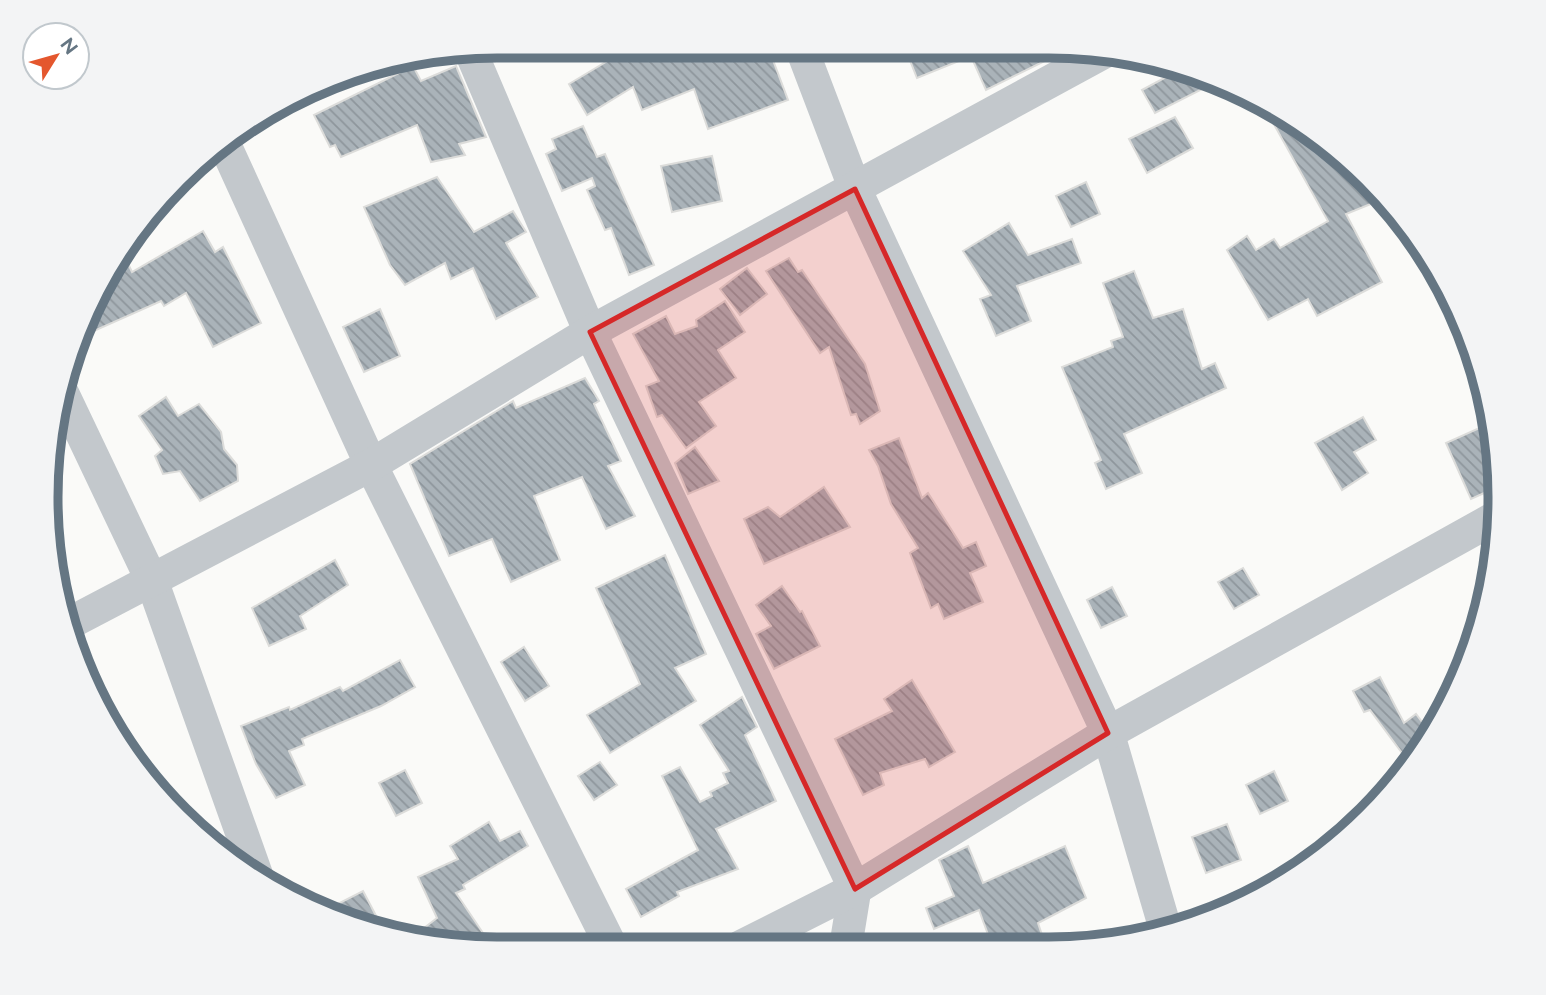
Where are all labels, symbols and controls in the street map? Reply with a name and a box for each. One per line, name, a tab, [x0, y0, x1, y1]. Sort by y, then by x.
north arrow	[21, 21, 91, 91]
text: N	[56, 33, 83, 58]

